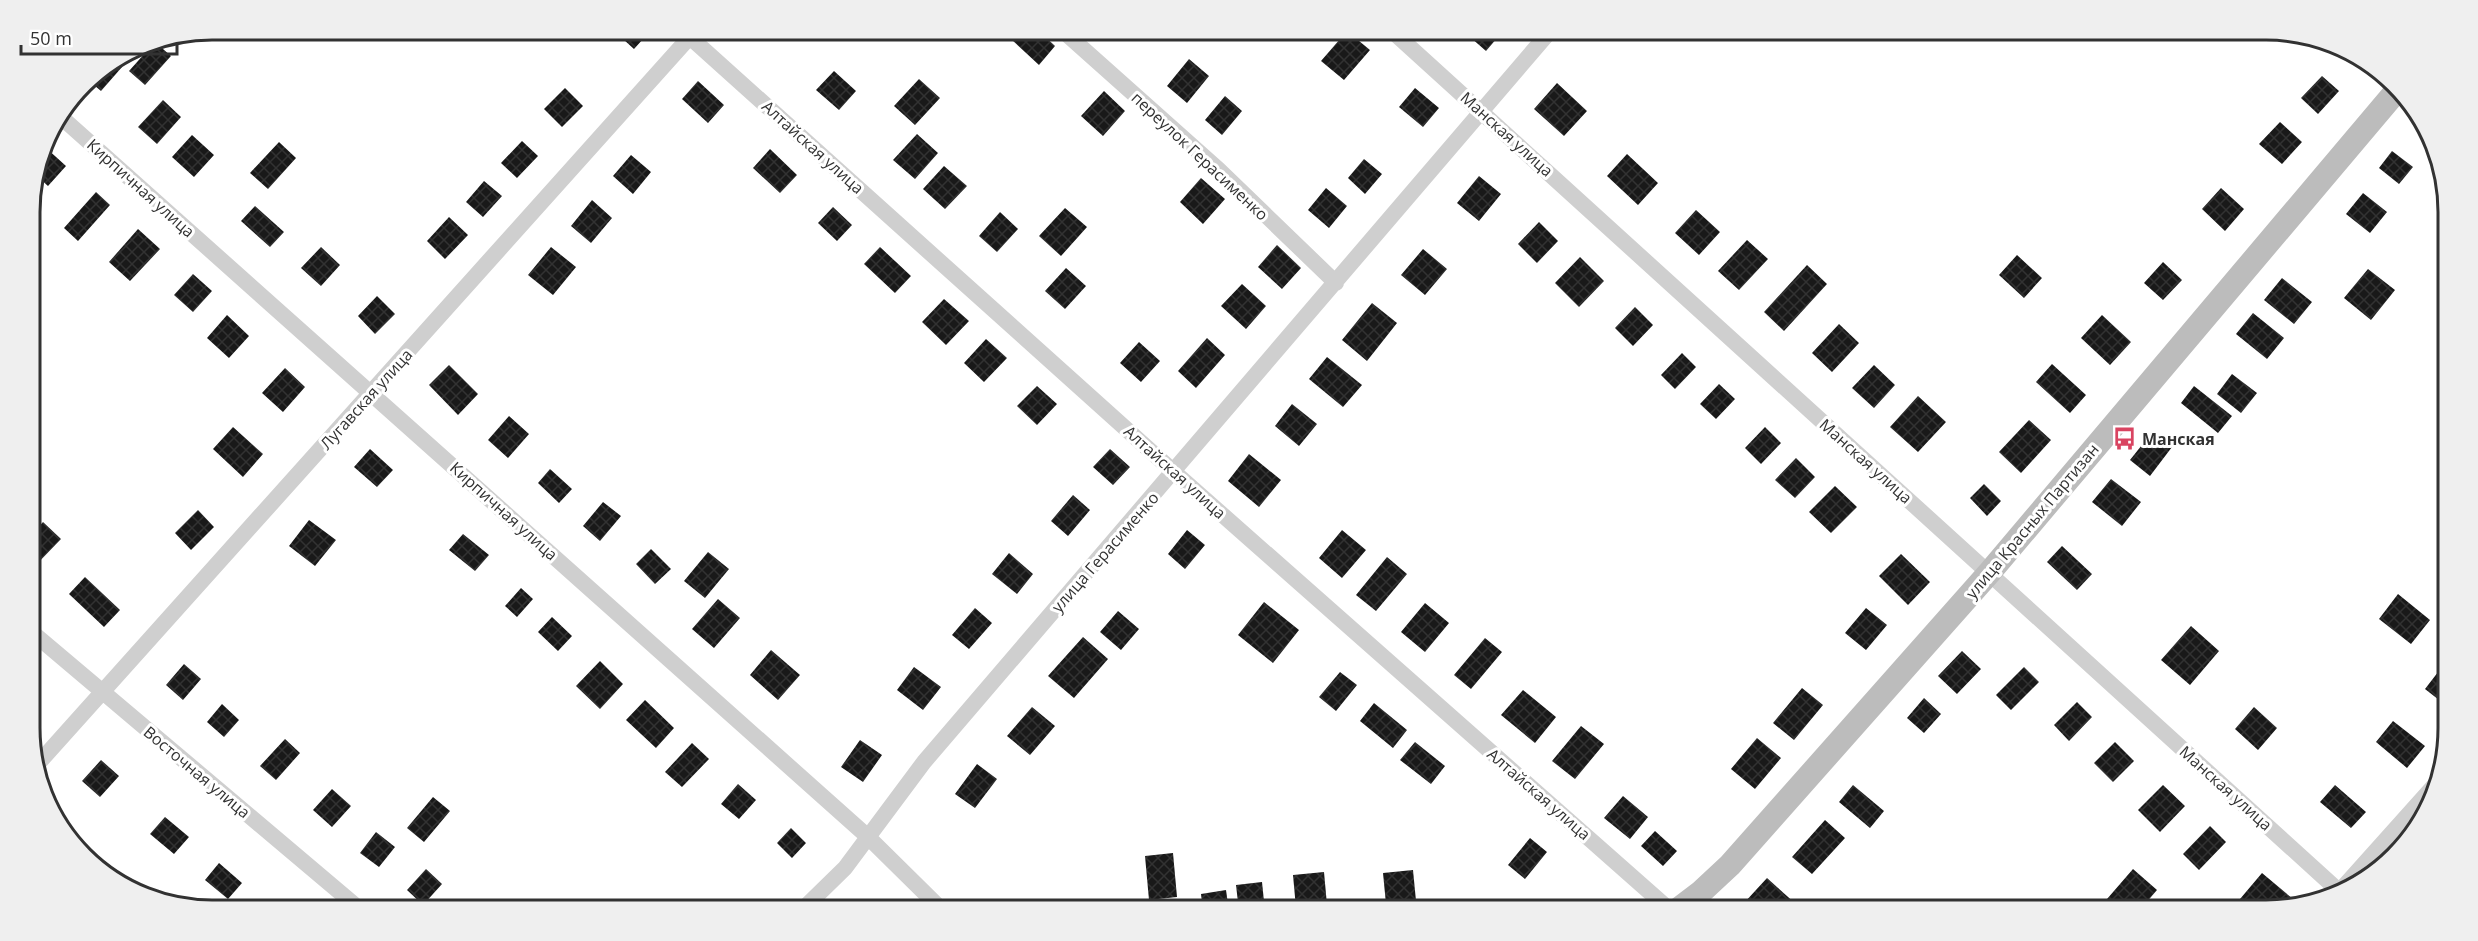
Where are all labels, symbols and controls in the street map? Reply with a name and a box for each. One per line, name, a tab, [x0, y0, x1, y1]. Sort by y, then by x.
scale bar	[21, 18, 177, 56]
text: 50 m	[30, 26, 72, 50]
street label: переулок Герасименко	[1127, 87, 1273, 225]
street label: Манская улица	[1456, 87, 1558, 181]
street label: Алтайская улица	[757, 95, 869, 199]
street label: Кирпичная улица	[82, 134, 200, 242]
street label: Лугавская улица	[315, 344, 417, 454]
street label: Манская улица	[1815, 414, 1917, 508]
street label: Алтайская улица	[1119, 420, 1231, 524]
bus stop icon: Манская	[2111, 426, 2137, 452]
place label: Манская	[2142, 428, 2215, 450]
street label: улица Красных Партизан	[1961, 439, 2103, 603]
street label: Кирпичная улица	[445, 457, 563, 565]
street label: улица Герасименко	[1047, 487, 1163, 617]
street label: Восточная улица	[139, 721, 255, 823]
street label: Манская улица	[2175, 741, 2277, 835]
street label: Алтайская улица	[1483, 743, 1595, 845]

